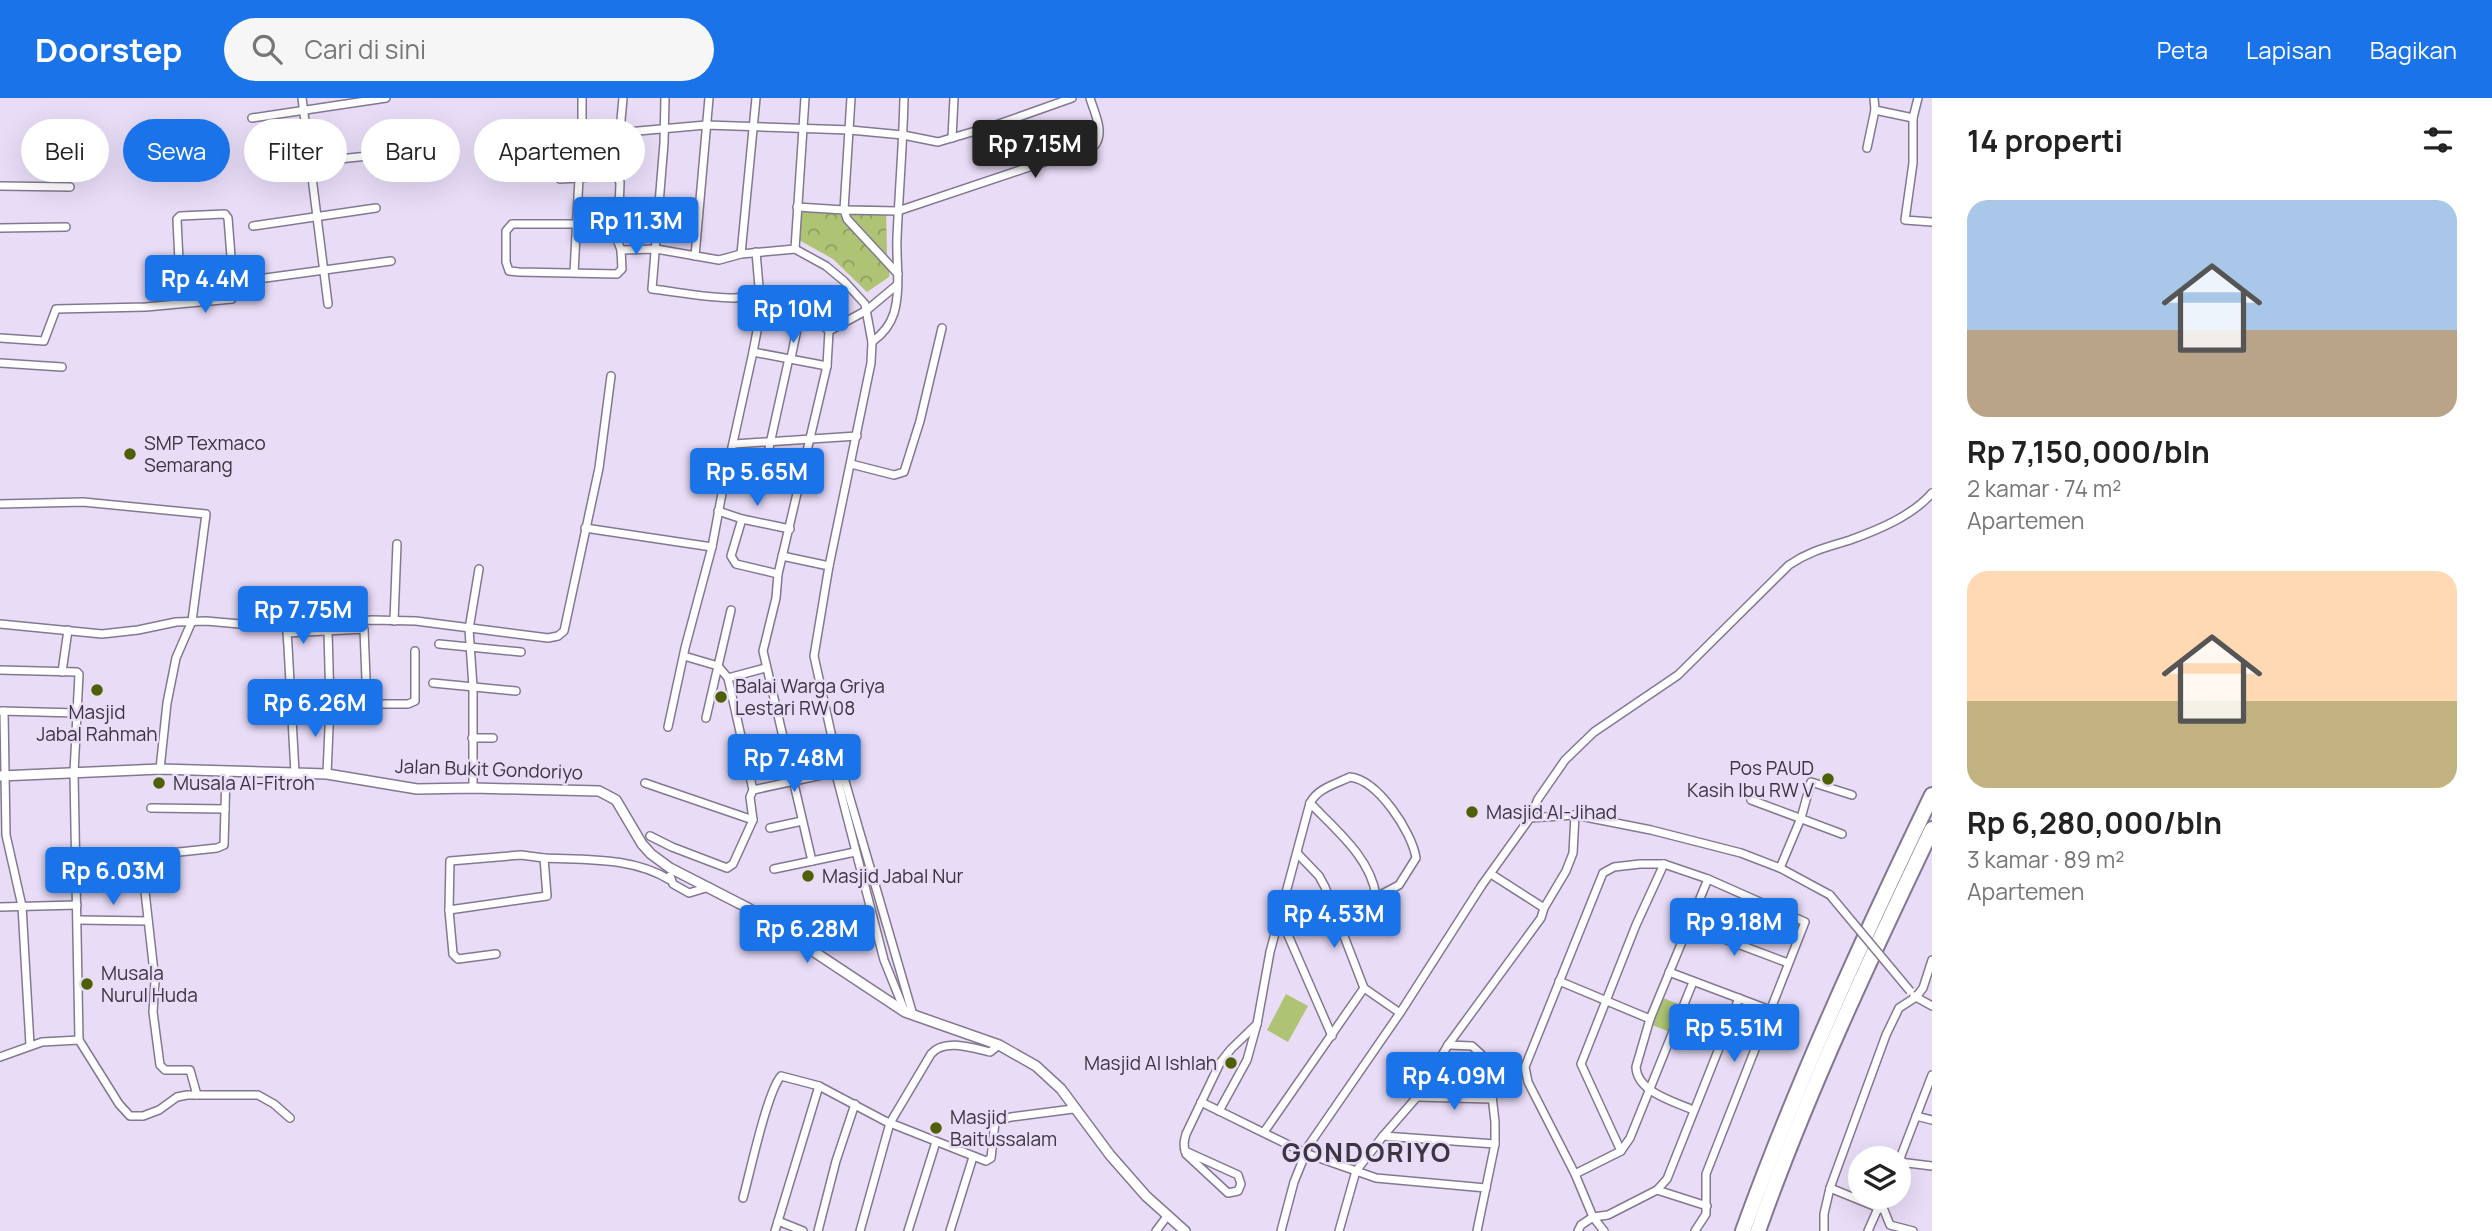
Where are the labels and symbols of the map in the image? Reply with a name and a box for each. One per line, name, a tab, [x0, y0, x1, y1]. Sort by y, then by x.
pin: Rp 7.15M	[963, 120, 1107, 180]
pin: Rp 11.3M	[564, 198, 708, 257]
pin: Rp 4.4M	[140, 256, 270, 315]
pin: Rp 10M	[736, 286, 850, 345]
place label: SMP Texmaco Semarang	[144, 430, 266, 478]
marker: SMP Texmaco Semarang	[122, 446, 138, 462]
pin: Rp 5.65M	[685, 448, 829, 508]
pin: Rp 7.75M	[231, 587, 375, 646]
place label: Balai Warga Griya Lestari RW 08	[735, 673, 885, 721]
pin: Rp 6.26M	[243, 680, 387, 739]
marker: Masjid Jabal Rahmah	[89, 682, 105, 698]
marker: Balai Warga Griya Lestari RW 08	[713, 689, 729, 705]
place label: Masjid Jabal Rahmah	[36, 699, 158, 747]
pin: Rp 7.48M	[722, 734, 866, 794]
street label: Jalan Bukit Gondoriyo	[395, 753, 583, 785]
place label: Pos PAUD Kasih Ibu RW V	[1687, 755, 1815, 803]
place label: Musala Al-Fitroh	[173, 770, 315, 796]
marker: Pos PAUD Kasih Ibu RW V	[1820, 771, 1836, 787]
marker: Musala Al-Fitroh	[151, 775, 167, 791]
place label: Masjid Al-Jihad	[1486, 799, 1617, 825]
marker: Masjid Al-Jihad	[1464, 804, 1480, 820]
pin: Rp 6.03M	[41, 848, 185, 907]
place label: Masjid Jabal Nur	[822, 863, 963, 889]
marker: Masjid Jabal Nur	[800, 868, 816, 884]
pin: Rp 4.53M	[1262, 890, 1406, 950]
pin: Rp 9.18M	[1662, 898, 1806, 958]
pin: Rp 6.28M	[735, 906, 879, 965]
place label: Musala Nurul Huda	[101, 960, 198, 1008]
marker: Musala Nurul Huda	[79, 976, 95, 992]
pin: Rp 5.51M	[1662, 1004, 1806, 1064]
place label: Masjid Al Ishlah	[1084, 1050, 1217, 1076]
pin: Rp 4.09M	[1382, 1052, 1526, 1112]
marker: Masjid Al Ishlah	[1223, 1055, 1239, 1071]
place label: Masjid Baitussalam	[950, 1104, 1057, 1152]
marker: Masjid Baitussalam	[928, 1120, 944, 1136]
district label: GONDORIYO	[1282, 1134, 1452, 1170]

